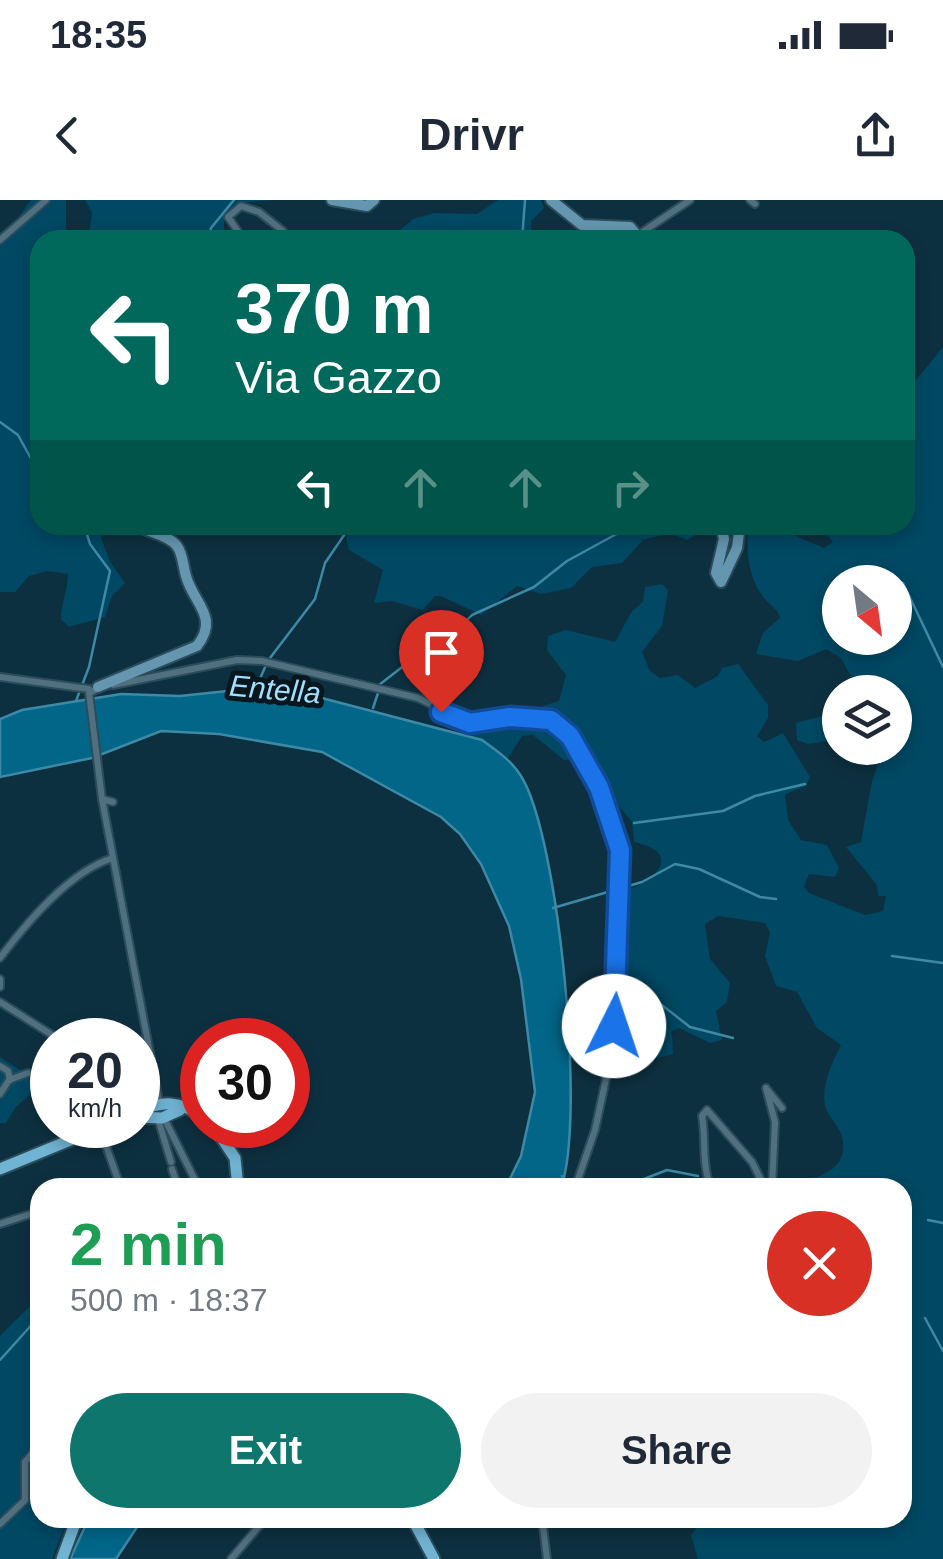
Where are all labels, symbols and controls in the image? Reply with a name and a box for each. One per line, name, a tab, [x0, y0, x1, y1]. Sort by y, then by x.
text: 18:35	[50, 14, 147, 56]
icon: back	[40, 108, 95, 163]
icon: share	[848, 108, 903, 163]
text: Drivr	[419, 109, 524, 160]
icon: left	[70, 270, 200, 400]
text: 370 m	[235, 270, 433, 348]
text: Via Gazzo	[235, 352, 442, 403]
icon: left	[288, 460, 343, 515]
icon: ahead	[393, 460, 448, 515]
icon: ahead	[498, 460, 553, 515]
icon: right	[603, 460, 658, 515]
north arrow	[822, 565, 912, 655]
map controls	[822, 565, 912, 765]
pin	[399, 610, 484, 713]
icon: arrive	[414, 625, 469, 680]
water label: Entella	[228, 669, 322, 709]
button: layers	[822, 675, 912, 765]
position arrow	[562, 974, 666, 1078]
speed limit sign: 30	[180, 1018, 310, 1148]
text: 20	[67, 1043, 123, 1099]
text: km/h	[68, 1094, 122, 1122]
text: 2 min	[70, 1211, 227, 1278]
button: close	[767, 1211, 872, 1316]
text: 500 m · 18:37	[70, 1282, 267, 1318]
button: Exit	[70, 1393, 461, 1508]
button: Share	[481, 1393, 872, 1508]

